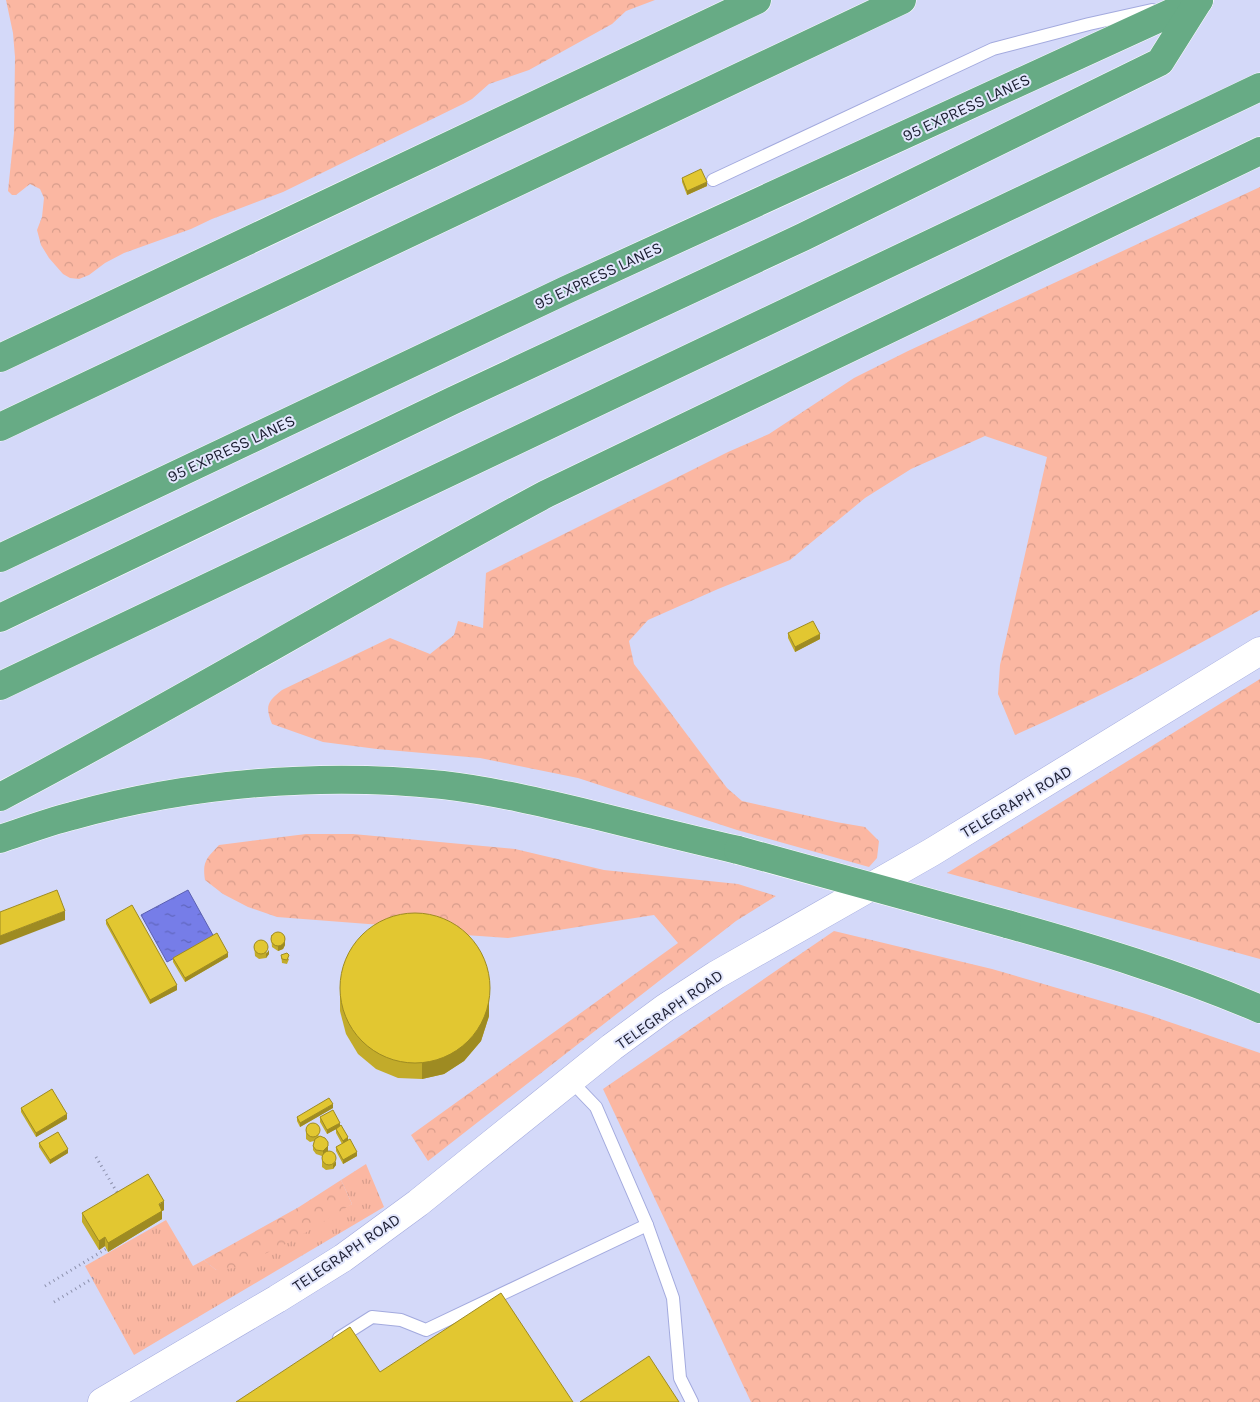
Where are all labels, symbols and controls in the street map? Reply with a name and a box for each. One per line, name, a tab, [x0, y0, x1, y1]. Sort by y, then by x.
street label: 95 EXPRESS LANES	[899, 70, 1033, 145]
street label: 95 EXPRESS LANES	[531, 238, 665, 313]
street label: 95 EXPRESS LANES	[164, 411, 298, 486]
street label: TELEGRAPH ROAD	[957, 761, 1075, 842]
street label: TELEGRAPH ROAD	[612, 965, 726, 1053]
street label: TELEGRAPH ROAD	[289, 1209, 404, 1296]

